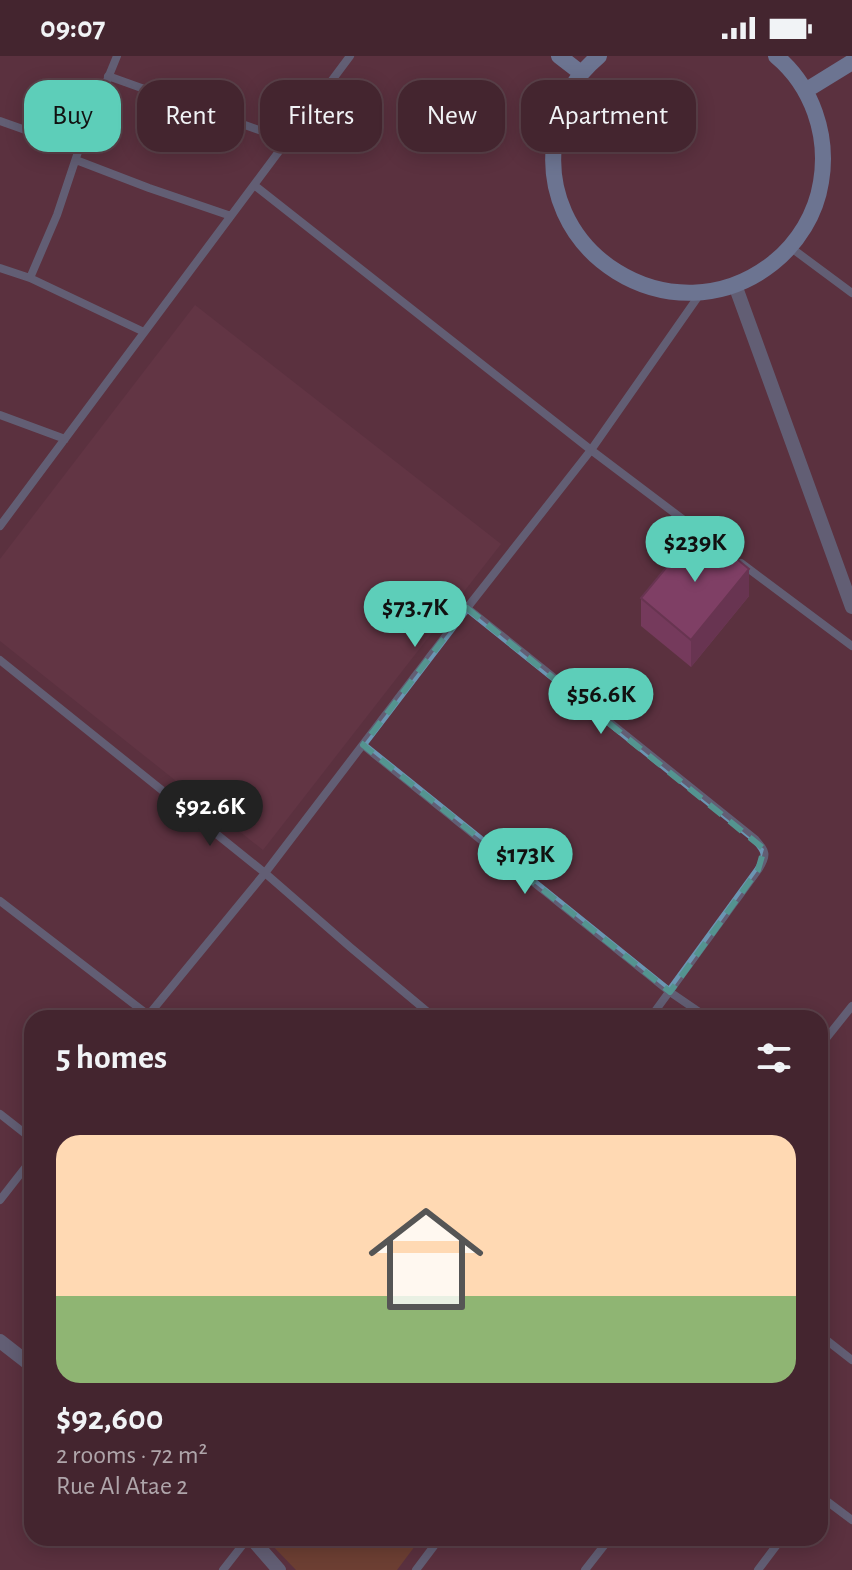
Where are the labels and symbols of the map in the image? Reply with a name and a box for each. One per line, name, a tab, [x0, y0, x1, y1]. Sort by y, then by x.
pin: $239K	[639, 516, 751, 584]
pin: $73.7K	[350, 581, 480, 649]
pin: $56.6K	[536, 668, 666, 736]
pin: $92.6K	[145, 780, 275, 848]
pin: $173K	[469, 828, 581, 896]

